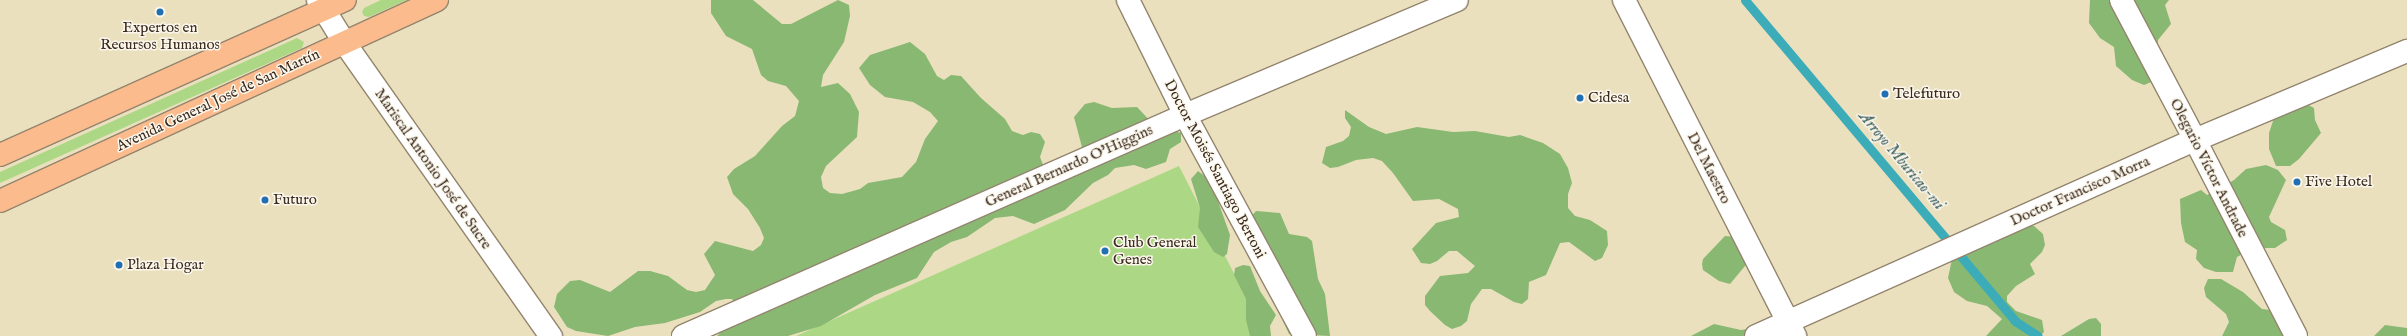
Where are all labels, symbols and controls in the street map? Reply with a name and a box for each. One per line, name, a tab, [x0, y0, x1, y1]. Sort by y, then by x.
marker: Expertos en Recursos Humanos	[155, 7, 165, 17]
place label: Expertos en Recursos Humanos	[100, 18, 220, 53]
street label: Avenida General José de San Martín	[114, 45, 322, 155]
street label: Doctor Moisés Santiago Bertoni	[1160, 77, 1270, 261]
street label: Mariscal Antonio José de Sucre	[371, 85, 495, 253]
place label: Telefuturo	[1893, 85, 1960, 103]
place label: Cidesa	[1588, 89, 1629, 107]
marker: Telefuturo	[1880, 89, 1890, 99]
marker: Cidesa	[1575, 93, 1585, 103]
street label: Olegario Víctor Andrade	[2166, 96, 2252, 240]
water label: Arroyo Mburicao-mi	[1854, 108, 1948, 214]
street label: General Bernardo O'Higgins	[982, 121, 1156, 211]
street label: Del Maestro	[1683, 129, 1735, 207]
street label: Doctor Francisco Morra	[2007, 152, 2153, 230]
place label: Five Hotel	[2305, 173, 2372, 191]
marker: Five Hotel	[2292, 177, 2302, 187]
place label: Futuro	[273, 191, 317, 209]
marker: Futuro	[260, 195, 270, 205]
place label: Club General Genes	[1113, 233, 1197, 268]
marker: Club General Genes	[1100, 246, 1110, 256]
place label: Plaza Hogar	[127, 256, 204, 274]
marker: Plaza Hogar	[114, 260, 124, 270]

